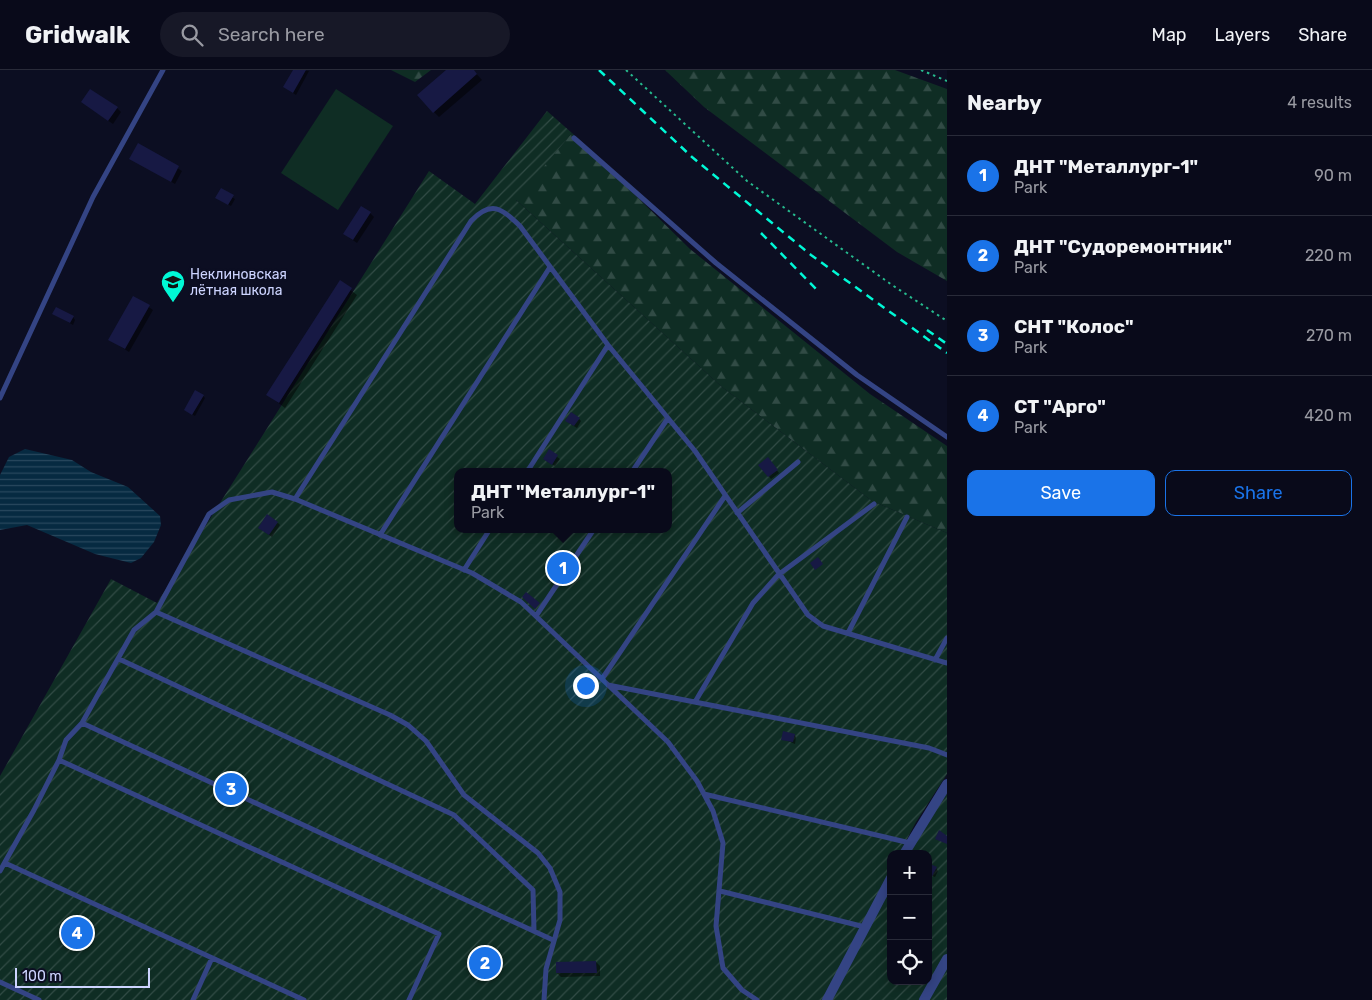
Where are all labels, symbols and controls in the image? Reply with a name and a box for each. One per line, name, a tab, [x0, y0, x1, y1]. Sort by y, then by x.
search box	[160, 12, 510, 57]
text: Gridwalk	[25, 21, 130, 49]
icon: search	[178, 21, 206, 49]
text: Search here	[218, 23, 325, 46]
text: Map	[1152, 24, 1187, 46]
text: Layers	[1215, 24, 1270, 46]
text: Share	[1298, 24, 1347, 46]
text: Nearby	[967, 90, 1042, 115]
text: 4 results	[1287, 93, 1352, 112]
text: ДНТ "Металлург-1"	[1014, 155, 1198, 178]
text: 1	[979, 166, 987, 185]
text: 90 m	[1314, 166, 1352, 185]
text: Park	[1014, 178, 1047, 197]
text: ДНТ "Судоремонтник"	[1014, 235, 1232, 258]
text: 2	[978, 246, 988, 265]
text: 220 m	[1305, 246, 1352, 265]
text: Park	[1014, 258, 1047, 277]
place label: Неклиновская лётная школа	[190, 266, 287, 299]
school or university icon: Неклиновская лётная школа	[160, 269, 186, 303]
text: СНТ "Колос"	[1014, 315, 1134, 338]
text: 3	[978, 326, 988, 345]
text: 270 m	[1306, 326, 1352, 345]
text: Park	[1014, 338, 1047, 357]
text: СТ "Арго"	[1014, 395, 1106, 418]
text: 4	[978, 406, 988, 425]
text: 420 m	[1304, 406, 1352, 425]
text: Park	[1014, 418, 1047, 437]
popup	[454, 468, 672, 533]
button: Save	[967, 470, 1155, 516]
button: Share	[1165, 470, 1352, 516]
text: ДНТ "Металлург-1"	[471, 480, 655, 503]
text: Park	[471, 503, 504, 522]
pin: 1	[547, 549, 579, 587]
your location	[573, 673, 599, 699]
pin: 3	[215, 770, 247, 808]
map controls	[887, 850, 932, 985]
button: +	[887, 850, 932, 895]
button: −	[887, 895, 932, 940]
pin: 4	[61, 914, 93, 952]
button: locate	[887, 940, 932, 985]
pin: 2	[469, 944, 501, 982]
scale bar	[15, 965, 150, 988]
text: 100 m	[22, 968, 62, 985]

